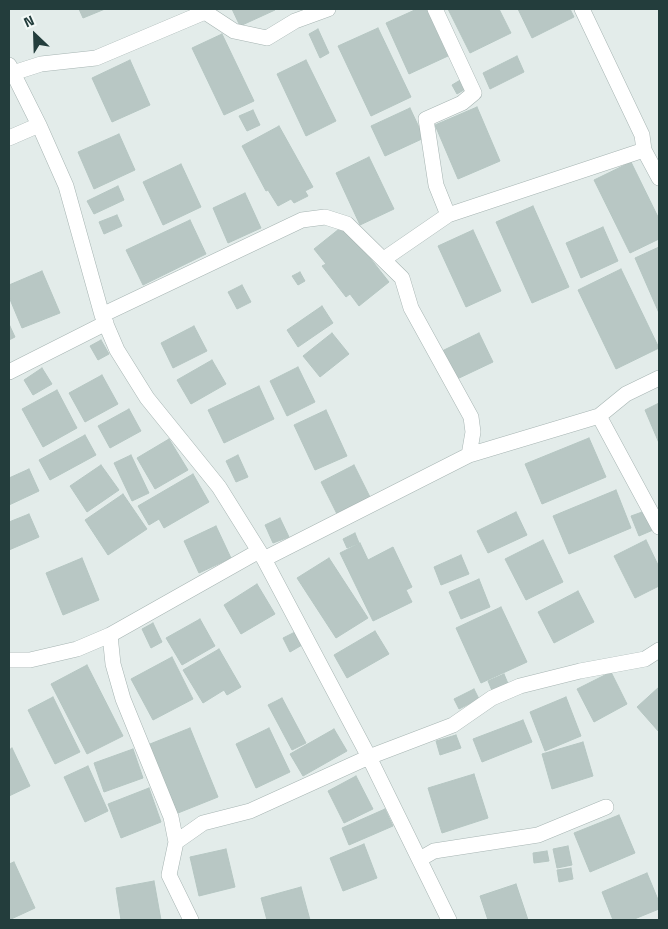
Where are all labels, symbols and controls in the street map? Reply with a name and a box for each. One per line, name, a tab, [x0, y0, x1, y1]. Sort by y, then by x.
text: N	[20, 9, 37, 32]
north arrow	[10, 10, 60, 60]

